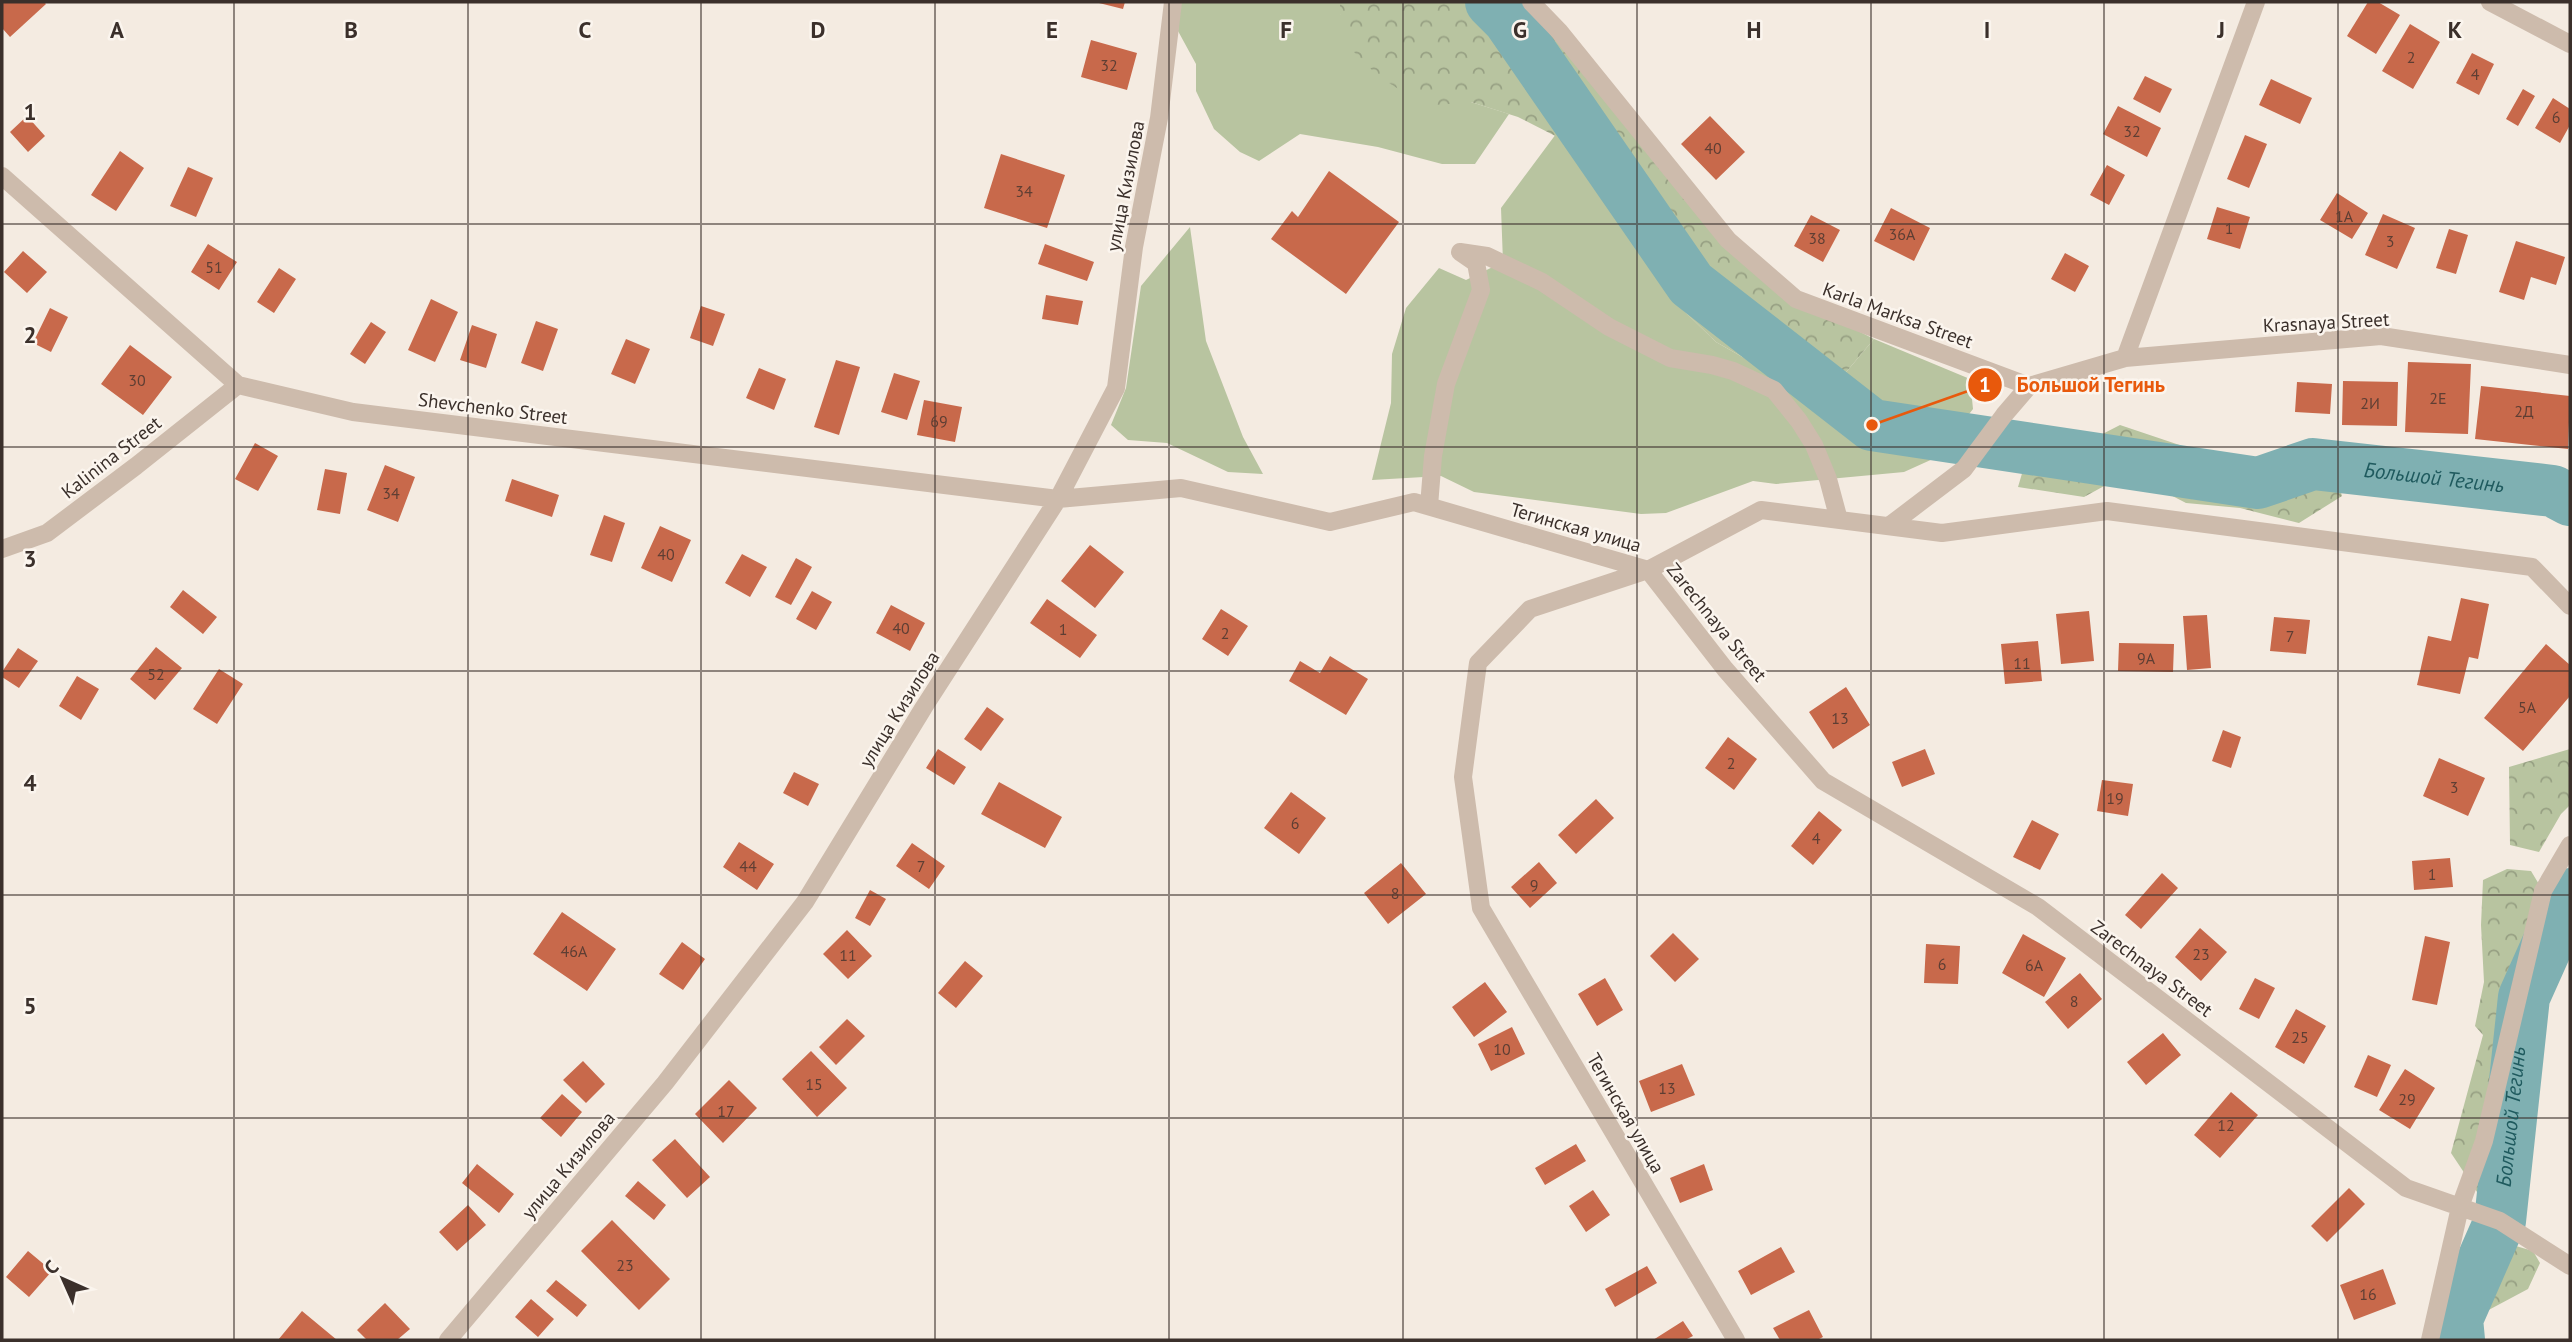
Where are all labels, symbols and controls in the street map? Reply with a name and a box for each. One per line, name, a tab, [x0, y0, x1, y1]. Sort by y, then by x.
text: A	[110, 15, 124, 44]
text: B	[344, 15, 358, 44]
text: C	[579, 15, 592, 44]
text: D	[811, 15, 825, 44]
text: E	[1046, 15, 1058, 44]
text: F	[1280, 15, 1292, 44]
text: G	[1513, 15, 1527, 44]
text: H	[1747, 15, 1761, 44]
text: I	[1984, 15, 1990, 44]
text: J	[2216, 15, 2225, 44]
text: K	[2448, 15, 2462, 44]
house number: 2	[2407, 47, 2415, 67]
house number: 32	[1100, 55, 1118, 75]
house number: 4	[2471, 64, 2480, 84]
text: 1	[23, 97, 37, 126]
house number: 6	[2552, 107, 2560, 127]
street label: улица Кизилова	[1101, 119, 1149, 253]
house number: 32	[2123, 121, 2141, 141]
house number: 40	[1704, 138, 1722, 158]
house number: 34	[1015, 181, 1033, 201]
house number: 1А	[2335, 206, 2354, 226]
house number: 1	[2225, 218, 2233, 238]
house number: 36А	[1889, 224, 1916, 244]
house number: 38	[1808, 228, 1826, 248]
house number: 3	[2386, 231, 2394, 251]
house number: 51	[205, 257, 223, 277]
street label: Karla Marksa Street	[1820, 277, 1977, 353]
street label: Krasnaya Street	[2262, 307, 2390, 337]
text: 2	[23, 320, 37, 349]
callout: Большой Тегинь	[1968, 364, 2180, 406]
house number: 30	[128, 370, 146, 390]
text: 1	[1979, 371, 1991, 398]
text: Большой Тегинь	[2017, 371, 2165, 398]
street label: Shevchenko Street	[417, 387, 570, 429]
house number: 2Е	[2429, 388, 2447, 408]
house number: 2И	[2360, 393, 2380, 413]
house number: 2Д	[2514, 401, 2534, 421]
street label: Kalinina Street	[56, 410, 166, 503]
house number: 69	[930, 411, 948, 431]
water label: Большой Тегинь	[2363, 456, 2506, 498]
house number: 34	[382, 483, 400, 503]
street label: Тегинская улица	[1508, 497, 1644, 557]
text: 3	[23, 544, 37, 573]
house number: 40	[657, 544, 675, 564]
street label: Zarechnaya Street	[1662, 558, 1773, 687]
house number: 40	[892, 618, 910, 638]
house number: 1	[1059, 619, 1067, 639]
house number: 2	[1221, 623, 1229, 643]
house number: 7	[2286, 626, 2294, 646]
street label: улица Кизилова	[854, 646, 944, 772]
house number: 9А	[2137, 648, 2156, 668]
house number: 11	[2013, 653, 2031, 673]
house number: 52	[147, 664, 165, 684]
house number: 5А	[2518, 697, 2537, 717]
house number: 13	[1831, 708, 1849, 728]
house number: 2	[1727, 753, 1735, 773]
text: 4	[23, 768, 37, 797]
house number: 3	[2450, 777, 2458, 797]
house number: 19	[2106, 788, 2124, 808]
house number: 6	[1291, 813, 1299, 833]
house number: 4	[1812, 828, 1821, 848]
house number: 44	[739, 856, 757, 876]
house number: 7	[917, 856, 925, 876]
house number: 1	[2428, 864, 2436, 884]
house number: 9	[1530, 875, 1538, 895]
house number: 8	[1391, 883, 1399, 903]
street label: Zarechnaya Street	[2087, 915, 2218, 1022]
house number: 46А	[561, 941, 588, 961]
house number: 23	[2192, 944, 2210, 964]
house number: 11	[839, 945, 857, 965]
house number: 6	[1938, 954, 1946, 974]
house number: 6А	[2025, 955, 2044, 975]
text: 5	[23, 991, 37, 1020]
house number: 8	[2070, 991, 2078, 1011]
house number: 25	[2291, 1027, 2309, 1047]
house number: 10	[1493, 1039, 1511, 1059]
water label: Большой Тегинь	[2490, 1045, 2532, 1188]
street label: Тегинская улица	[1582, 1049, 1670, 1177]
house number: 15	[805, 1074, 823, 1094]
house number: 13	[1658, 1078, 1676, 1098]
house number: 29	[2398, 1089, 2416, 1109]
house number: 17	[717, 1101, 735, 1121]
street label: улица Кизилова	[516, 1106, 620, 1224]
house number: 12	[2217, 1115, 2235, 1135]
north arrow	[28, 1244, 98, 1314]
text: С	[39, 1254, 63, 1279]
house number: 23	[616, 1255, 634, 1275]
house number: 16	[2359, 1284, 2377, 1304]

